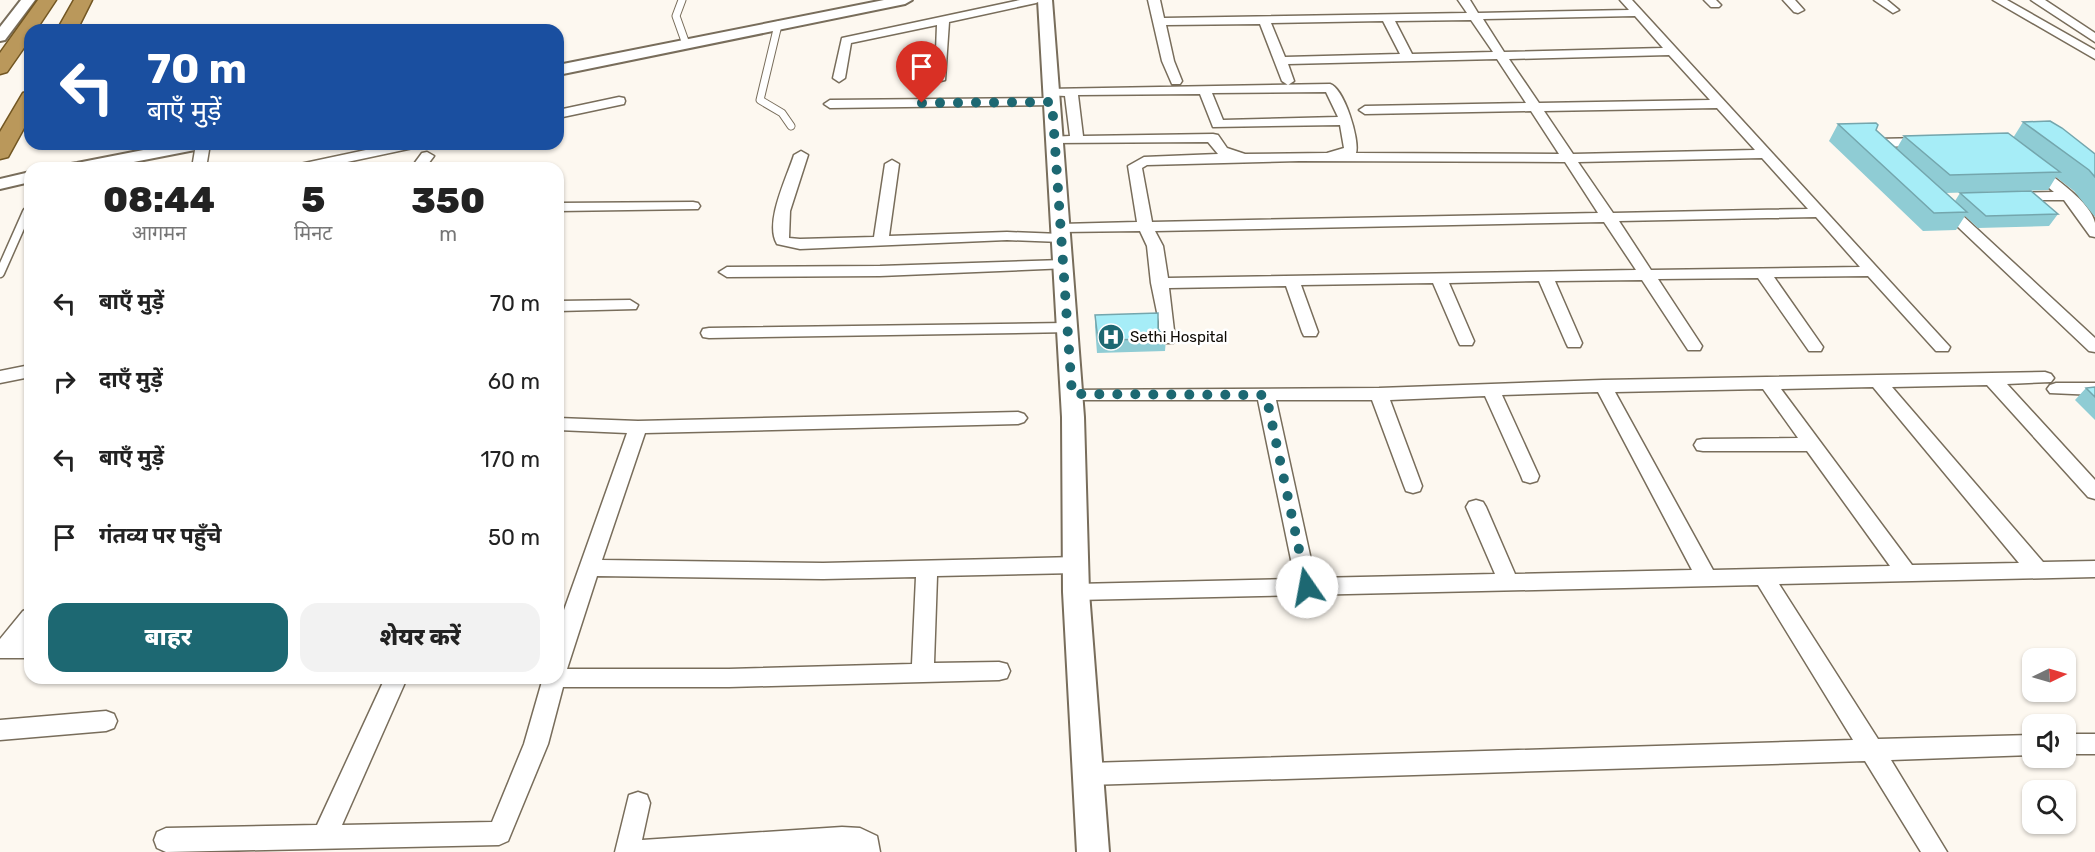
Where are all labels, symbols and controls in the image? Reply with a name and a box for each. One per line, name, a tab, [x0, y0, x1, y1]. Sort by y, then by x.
pin	[896, 41, 947, 103]
text: 70 m	[147, 44, 247, 94]
icon: left	[48, 48, 126, 126]
icon: arrive	[905, 50, 938, 83]
text: बाएँ मुड़ें	[147, 95, 222, 127]
text: 08:44	[103, 178, 215, 221]
text: 5	[301, 178, 325, 221]
text: 350	[411, 179, 485, 222]
text: आगमन	[132, 221, 186, 245]
text: मिनट	[294, 221, 332, 245]
text: m	[439, 222, 457, 246]
icon: left	[48, 287, 81, 320]
text: बाएँ मुड़ें	[99, 288, 164, 315]
text: 70 m	[490, 290, 540, 317]
hospital icon: Sethi Hospital	[1096, 322, 1126, 352]
place label: Sethi Hospital	[1130, 328, 1227, 346]
icon: right	[48, 365, 81, 398]
text: दाएँ मुड़ें	[99, 366, 163, 393]
text: 60 m	[488, 368, 540, 395]
icon: left	[48, 443, 81, 476]
text: बाएँ मुड़ें	[99, 444, 164, 471]
text: 170 m	[480, 446, 540, 473]
icon: arrive	[48, 521, 81, 554]
text: गंतव्य पर पहुँचे	[99, 522, 221, 549]
text: 50 m	[488, 524, 540, 551]
position arrow	[1275, 555, 1339, 619]
button: बाहर	[48, 603, 288, 672]
button: शेयर करें	[300, 603, 540, 672]
north arrow	[2022, 648, 2076, 702]
map controls	[2022, 648, 2076, 834]
button: sound	[2022, 714, 2076, 768]
button: search	[2022, 780, 2076, 834]

